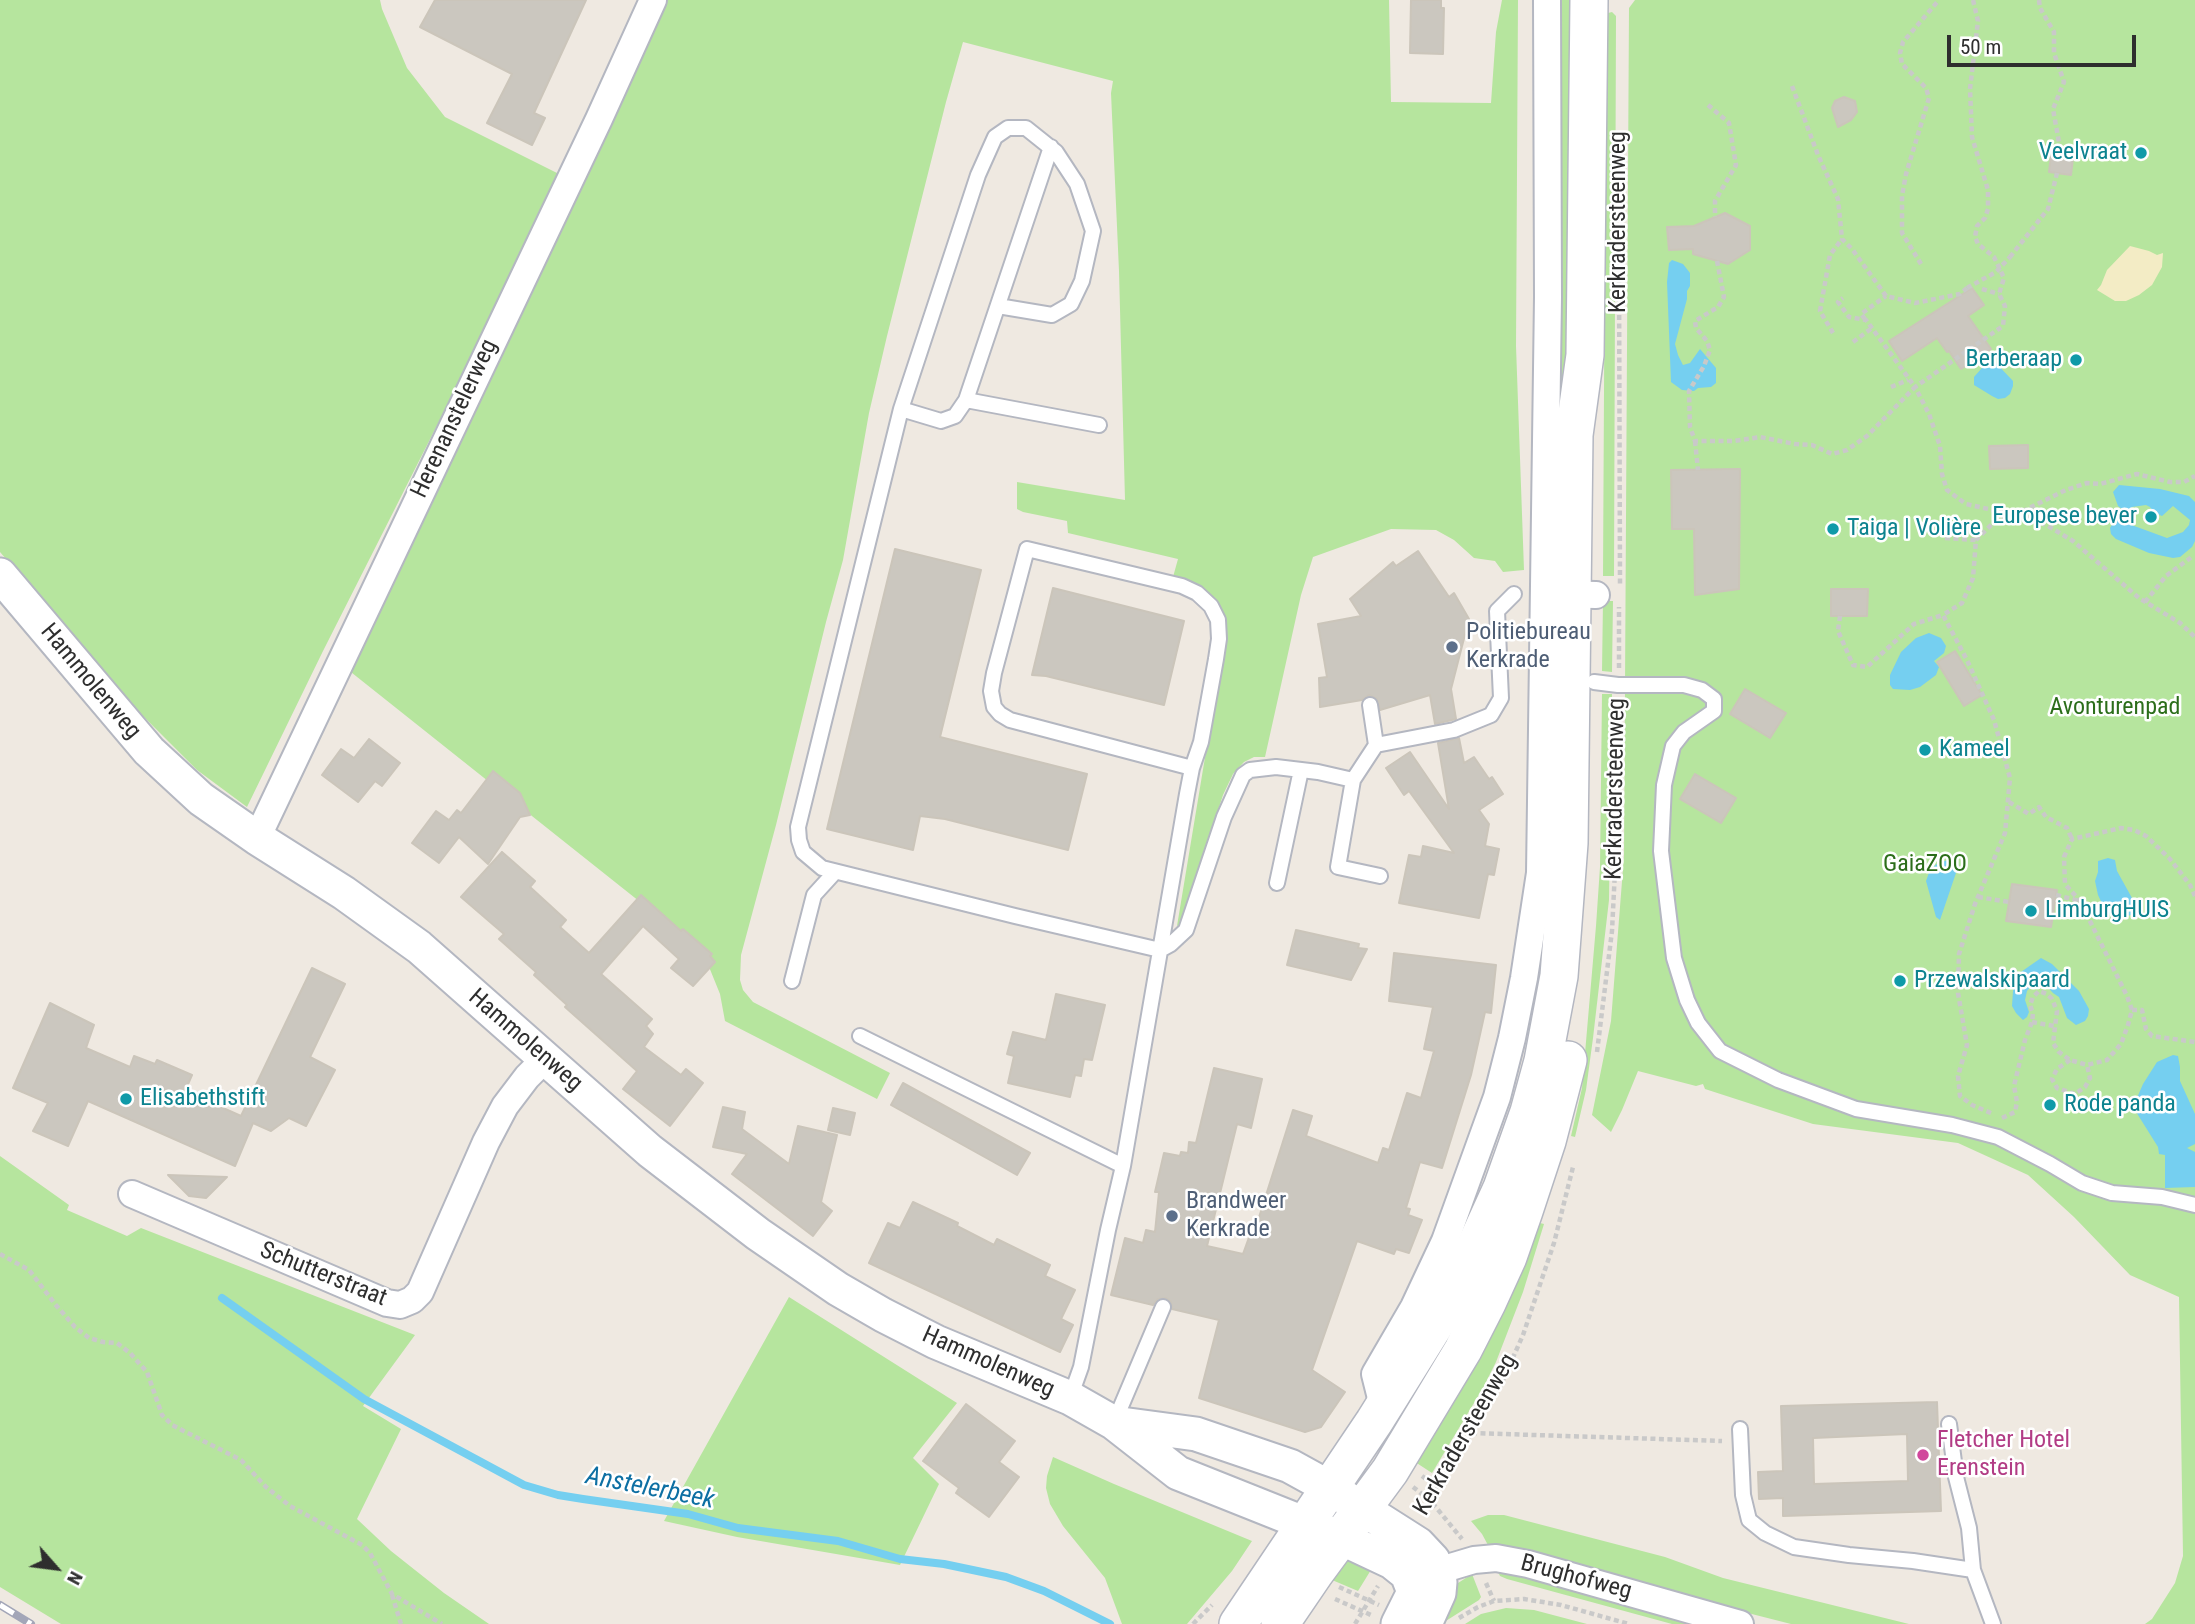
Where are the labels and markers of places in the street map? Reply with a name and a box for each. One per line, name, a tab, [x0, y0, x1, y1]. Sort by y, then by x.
place label: Veelvraat	[2039, 139, 2127, 167]
marker: Veelvraat	[2133, 145, 2149, 161]
place label: Berberaap	[1966, 346, 2062, 374]
marker: Berberaap	[2068, 352, 2084, 368]
place label: Europese bever	[1992, 503, 2137, 531]
marker: Europese bever	[2143, 509, 2159, 525]
place label: Taiga | Volière	[1847, 515, 1981, 543]
marker: Taiga | Volière	[1825, 521, 1841, 537]
place label: Politiebureau Kerkrade	[1466, 619, 1591, 675]
marker: Politiebureau Kerkrade	[1444, 639, 1460, 655]
place label: Kameel	[1939, 736, 2010, 764]
marker: Kameel	[1917, 742, 1933, 758]
place label: LimburgHUIS	[2045, 897, 2169, 925]
marker: LimburgHUIS	[2023, 903, 2039, 919]
place label: Przewalskipaard	[1914, 967, 2070, 995]
marker: Przewalskipaard	[1892, 973, 1908, 989]
place label: Elisabethstift	[140, 1085, 265, 1113]
marker: Elisabethstift	[118, 1091, 134, 1107]
place label: Rode panda	[2064, 1091, 2176, 1119]
marker: Rode panda	[2042, 1097, 2058, 1113]
place label: Brandweer Kerkrade	[1186, 1188, 1286, 1244]
marker: Brandweer Kerkrade	[1164, 1208, 1180, 1224]
place label: Fletcher Hotel Erenstein	[1937, 1427, 2070, 1483]
marker: Fletcher Hotel Erenstein	[1915, 1447, 1931, 1463]

